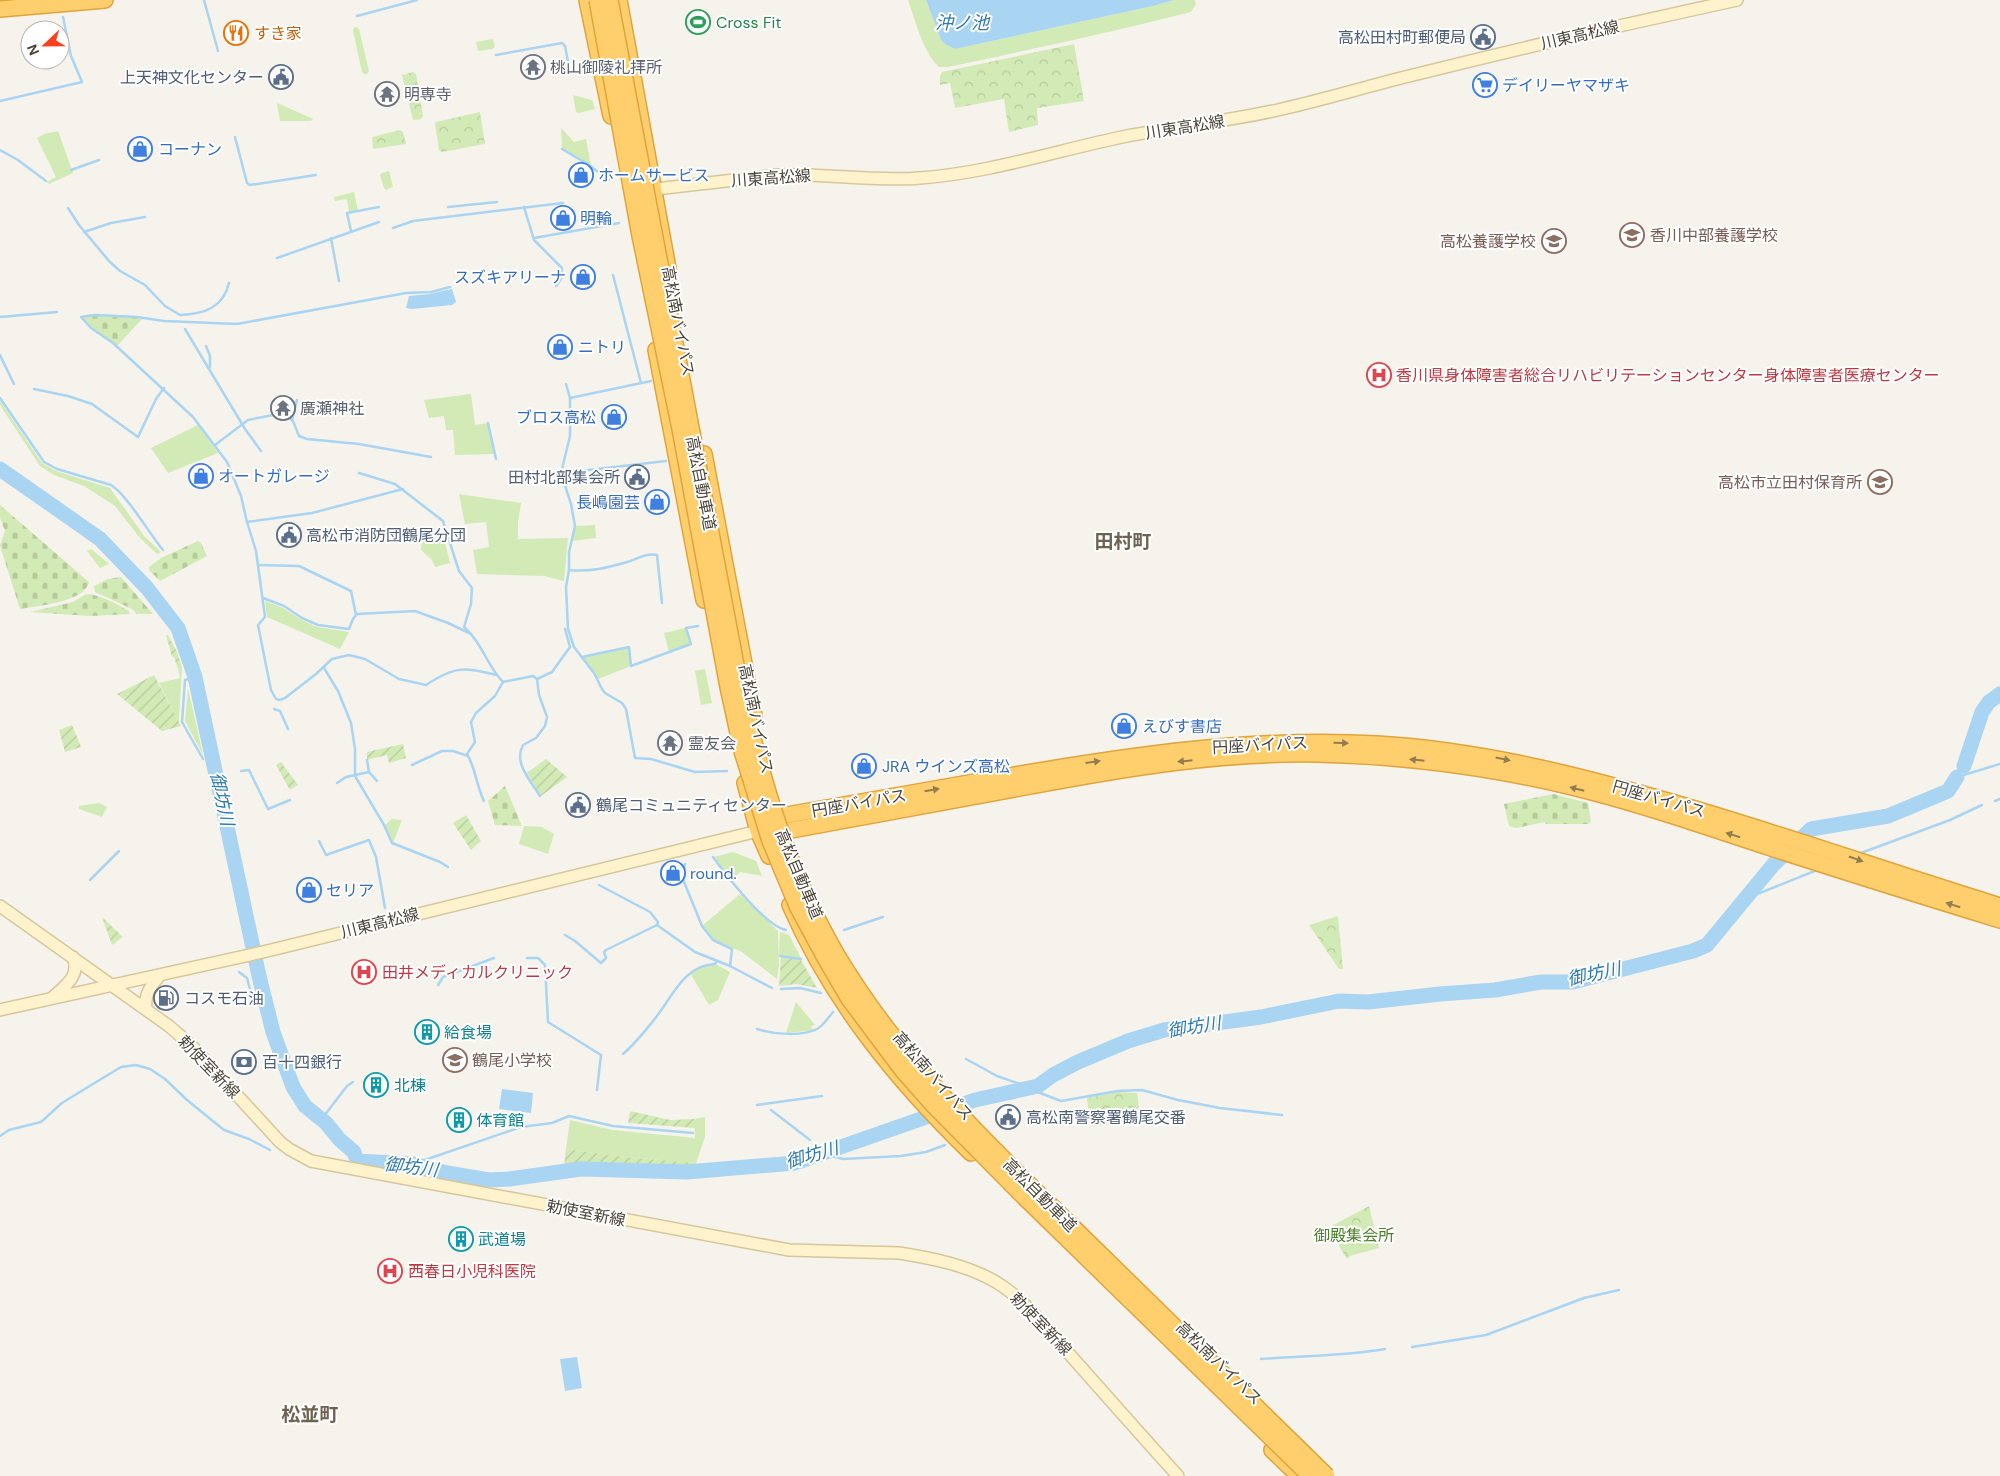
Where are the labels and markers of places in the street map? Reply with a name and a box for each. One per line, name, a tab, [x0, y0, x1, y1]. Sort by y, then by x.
sports icon: Cross Fit	[685, 9, 711, 35]
place label: Cross Fit	[716, 12, 782, 33]
restaurant icon: すき家	[223, 20, 249, 46]
place label: すき家	[254, 23, 302, 44]
public building icon: 高松田村町郵便局	[1470, 24, 1496, 50]
place label: 高松田村町郵便局	[1338, 27, 1466, 48]
temple icon: 桃山御陵礼拝所	[520, 54, 546, 80]
place label: 桃山御陵礼拝所	[550, 57, 662, 78]
public building icon: 上天神文化センター	[268, 64, 294, 90]
place label: 上天神文化センター	[120, 67, 264, 88]
supermarket icon: デイリーヤマザキ	[1472, 72, 1498, 98]
place label: デイリーヤマザキ	[1502, 75, 1630, 96]
temple icon: 明専寺	[374, 81, 400, 107]
place label: 明専寺	[404, 84, 452, 105]
shop icon: コーナン	[127, 136, 153, 162]
place label: コーナン	[158, 139, 222, 160]
shop icon: ホームサービス	[568, 162, 594, 188]
place label: ホームサービス	[598, 165, 710, 186]
shop icon: 明輪	[550, 205, 576, 231]
place label: 明輪	[580, 208, 612, 229]
school or university icon: 香川中部養護学校	[1619, 222, 1645, 248]
place label: 香川中部養護学校	[1650, 225, 1778, 246]
school or university icon: 高松養護学校	[1541, 228, 1567, 254]
place label: 高松養護学校	[1440, 231, 1536, 252]
shop icon: スズキアリーナ	[570, 264, 596, 290]
place label: スズキアリーナ	[454, 267, 566, 288]
shop icon: ニトリ	[547, 334, 573, 360]
place label: ニトリ	[578, 337, 626, 358]
hospital icon: 香川県身体障害者総合リハビリテーションセンター身体障害者医療センター	[1366, 362, 1392, 388]
place label: 香川県身体障害者総合リハビリテーションセンター身体障害者医療センター	[1396, 365, 1940, 386]
temple icon: 廣瀬神社	[270, 395, 296, 421]
place label: 廣瀬神社	[300, 398, 364, 419]
shop icon: ブロス高松	[601, 404, 627, 430]
place label: ブロス高松	[516, 407, 596, 428]
shop icon: オートガレージ	[188, 463, 214, 489]
public building icon: 田村北部集会所	[624, 464, 650, 490]
place label: オートガレージ	[218, 466, 330, 487]
place label: 田村北部集会所	[508, 467, 620, 488]
school or university icon: 高松市立田村保育所	[1867, 469, 1893, 495]
place label: 高松市立田村保育所	[1718, 472, 1862, 493]
shop icon: 長嶋園芸	[644, 489, 670, 515]
place label: 長嶋園芸	[576, 492, 640, 513]
public building icon: 高松市消防団鶴尾分団	[276, 522, 302, 548]
place label: 高松市消防団鶴尾分団	[306, 525, 466, 546]
shop icon: えびす書店	[1111, 713, 1137, 739]
place label: えびす書店	[1142, 716, 1222, 737]
temple icon: 霊友会	[657, 730, 683, 756]
place label: 霊友会	[688, 733, 736, 754]
shop icon: JRA ウインズ高松	[851, 753, 877, 779]
place label: JRA ウインズ高松	[882, 756, 1010, 777]
public building icon: 鶴尾コミュニティセンター	[565, 792, 591, 818]
place label: 鶴尾コミュニティセンター	[596, 795, 787, 816]
shop icon: round.	[660, 860, 686, 886]
place label: round.	[690, 863, 737, 884]
shop icon: セリア	[296, 877, 322, 903]
place label: セリア	[326, 880, 374, 901]
hospital icon: 田井メディカルクリニック	[351, 959, 377, 985]
place label: 田井メディカルクリニック	[382, 962, 573, 983]
fuel station icon: コスモ石油	[153, 985, 179, 1011]
place label: コスモ石油	[184, 988, 264, 1009]
building icon: 給食場	[414, 1019, 440, 1045]
place label: 給食場	[444, 1022, 492, 1043]
school or university icon: 鶴尾小学校	[442, 1047, 468, 1073]
bank icon: 百十四銀行	[231, 1049, 257, 1075]
place label: 鶴尾小学校	[472, 1050, 552, 1071]
place label: 百十四銀行	[262, 1052, 342, 1073]
building icon: 北棟	[363, 1072, 389, 1098]
place label: 北棟	[394, 1075, 426, 1096]
public building icon: 高松南警察署鶴尾交番	[995, 1104, 1021, 1130]
building icon: 体育館	[446, 1107, 472, 1133]
place label: 高松南警察署鶴尾交番	[1026, 1107, 1186, 1128]
place label: 体育館	[476, 1110, 524, 1131]
building icon: 武道場	[448, 1226, 474, 1252]
place label: 武道場	[478, 1229, 526, 1250]
hospital icon: 西春日小児科医院	[377, 1258, 403, 1284]
place label: 西春日小児科医院	[408, 1261, 536, 1282]

